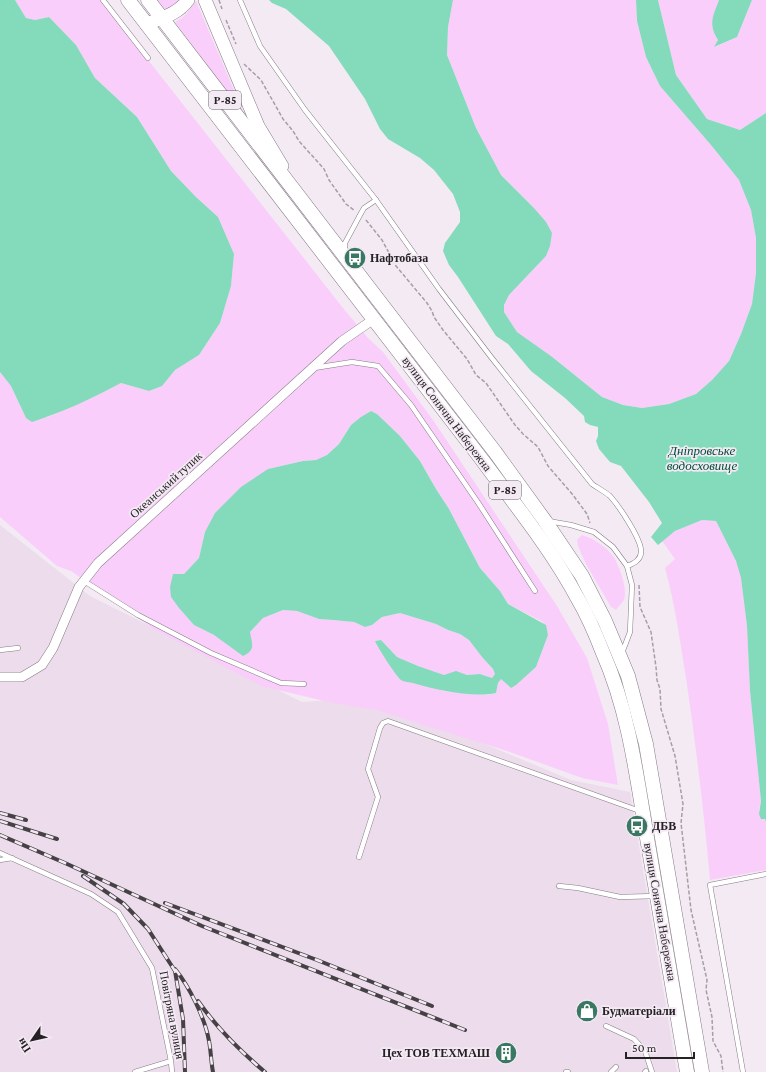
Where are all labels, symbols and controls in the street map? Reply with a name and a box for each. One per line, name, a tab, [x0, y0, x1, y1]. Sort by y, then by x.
road number: Р-85	[209, 91, 241, 109]
bus stop icon: Нафтобаза	[342, 245, 368, 271]
place label: Нафтобаза	[370, 251, 428, 265]
street label: вулиця Сонячна Набережна	[399, 354, 495, 475]
water label: Дніпровське водосховище	[667, 443, 737, 473]
street label: Океанський тупик	[127, 449, 205, 521]
road number: Р-85	[489, 481, 521, 499]
bus stop icon: ДБВ	[624, 813, 650, 839]
place label: ДБВ	[652, 819, 676, 833]
street label: вулиця Сонячна Набережна	[641, 842, 679, 983]
street label: Повітряна вулиця	[157, 970, 188, 1061]
shop icon: Будматеріали	[574, 998, 600, 1024]
place label: Будматеріали	[602, 1004, 676, 1018]
north arrow	[12, 1020, 52, 1060]
scale bar	[626, 1034, 694, 1060]
text: Пн	[14, 1036, 33, 1055]
building icon: Цех ТОВ ТЕХМАШ	[493, 1040, 519, 1066]
text: 50 m	[632, 1041, 657, 1055]
place label: Цех ТОВ ТЕХМАШ	[382, 1046, 490, 1060]

